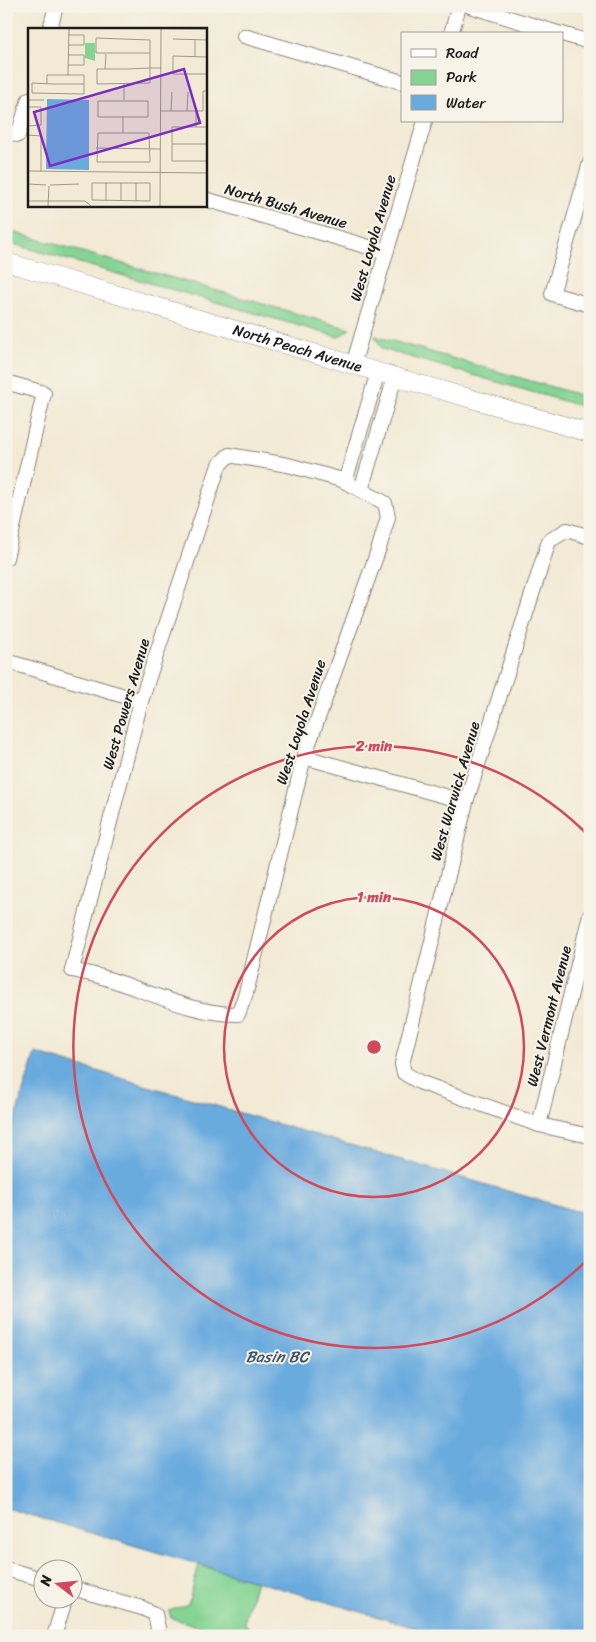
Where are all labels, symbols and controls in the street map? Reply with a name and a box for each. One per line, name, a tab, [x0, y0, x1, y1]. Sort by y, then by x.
inset map	[28, 28, 206, 206]
legend	[401, 32, 564, 122]
text: Road	[446, 40, 479, 66]
text: Park	[446, 64, 477, 90]
text: Water	[446, 90, 486, 116]
street label: West Loyola Avenue	[343, 171, 404, 304]
street label: North Bush Avenue	[222, 176, 351, 236]
street label: North Peach Avenue	[230, 317, 365, 380]
street label: West Powers Avenue	[95, 635, 157, 773]
street label: West Loyola Avenue	[268, 656, 334, 788]
street label: West Warwick Avenue	[423, 718, 487, 864]
text: 2 min	[355, 733, 393, 759]
text: 1 min	[357, 884, 392, 910]
street label: West Vermont Avenue	[519, 943, 579, 1089]
centre of rings	[365, 1038, 383, 1056]
water label: Basin BC	[246, 1342, 311, 1371]
north arrow	[32, 1560, 82, 1610]
text: N	[32, 1572, 59, 1590]

